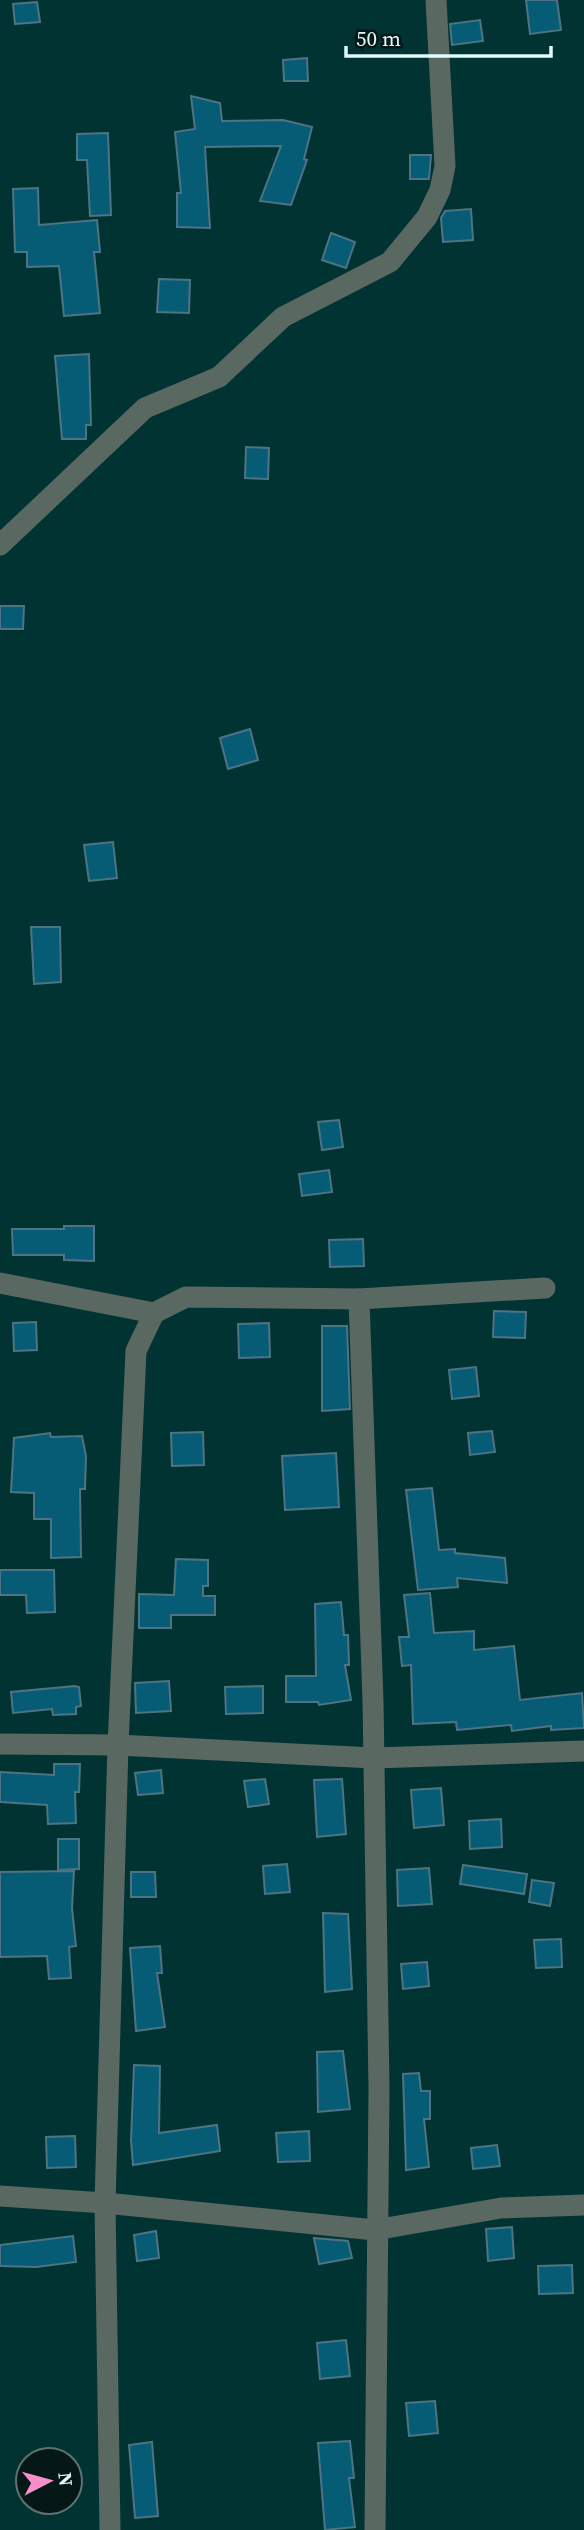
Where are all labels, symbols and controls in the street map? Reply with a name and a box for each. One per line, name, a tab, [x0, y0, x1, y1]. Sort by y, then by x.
scale bar	[346, 14, 551, 58]
text: 50 m	[356, 24, 401, 53]
north arrow	[14, 2446, 84, 2516]
text: N	[52, 2471, 80, 2488]

